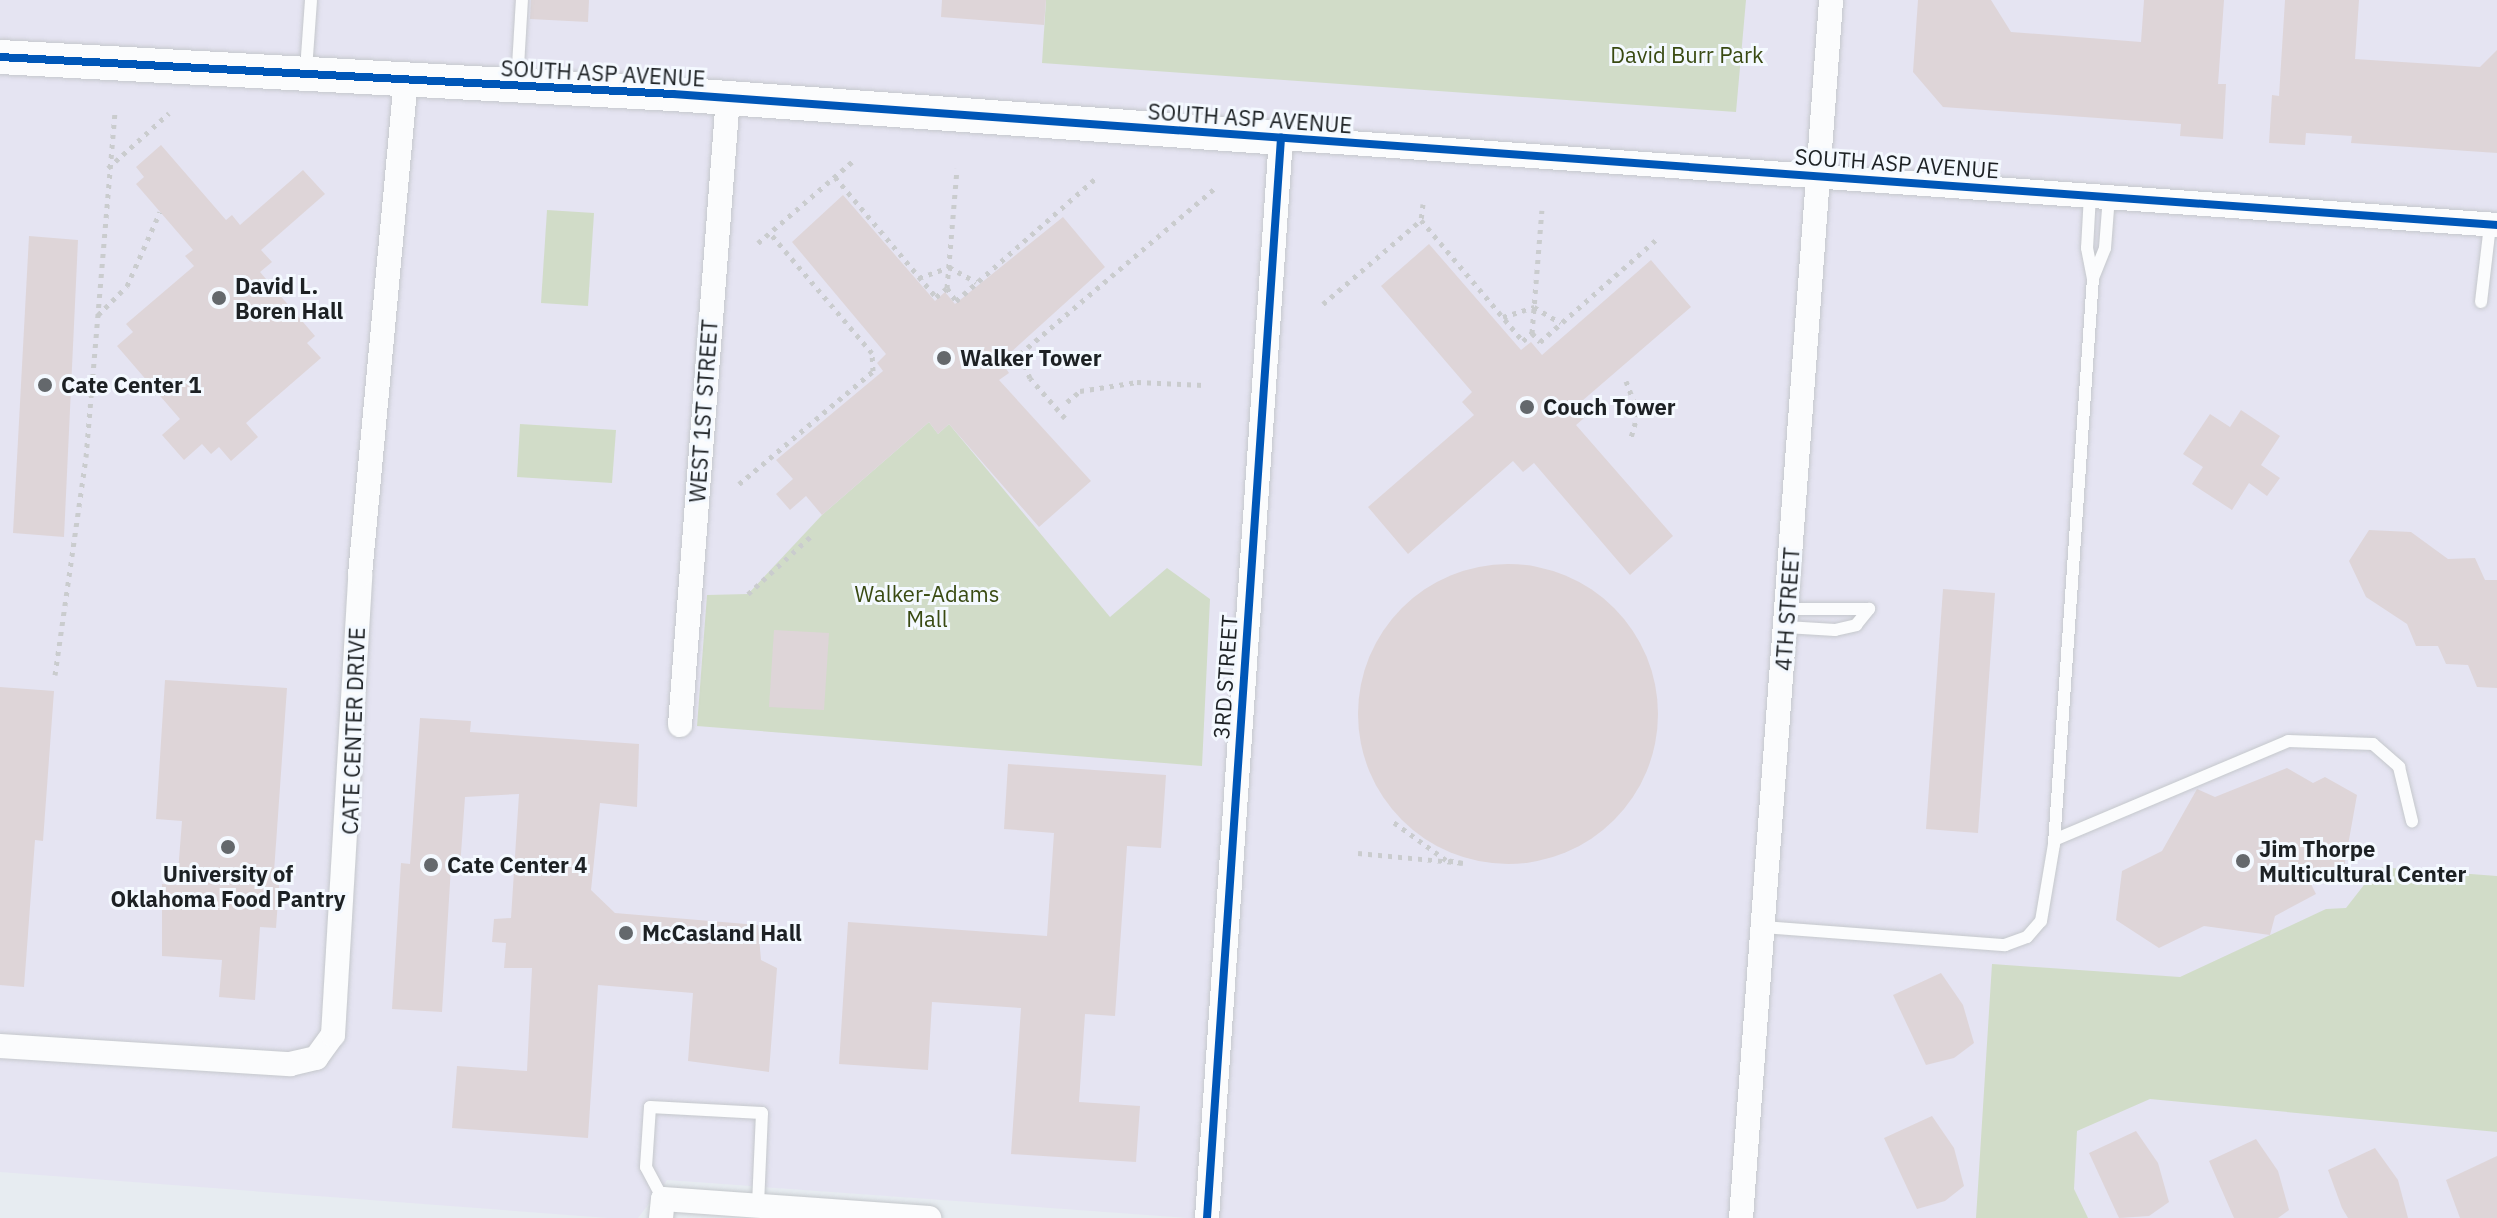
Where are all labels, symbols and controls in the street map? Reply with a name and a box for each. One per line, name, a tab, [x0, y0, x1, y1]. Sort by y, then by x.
park label: David Burr Park	[1610, 42, 1764, 68]
street label: SOUTH ASP AVENUE	[500, 54, 706, 92]
street label: SOUTH ASP AVENUE	[1147, 98, 1353, 138]
street label: SOUTH ASP AVENUE	[1794, 143, 2000, 183]
place label: David L. Boren Hall	[235, 272, 343, 324]
marker: David L. Boren Hall	[210, 289, 228, 307]
street label: WEST 1ST STREET	[683, 319, 723, 503]
place label: Walker Tower	[960, 345, 1102, 371]
marker: Walker Tower	[935, 349, 953, 367]
place label: Cate Center 1	[61, 372, 201, 398]
marker: Cate Center 1	[36, 376, 54, 394]
place label: Couch Tower	[1543, 394, 1676, 420]
marker: Couch Tower	[1518, 398, 1536, 416]
street label: 4TH STREET	[1770, 546, 1804, 672]
park label: Walker-Adams Mall	[855, 580, 999, 632]
street label: 3RD STREET	[1207, 614, 1243, 740]
street label: CATE CENTER DRIVE	[336, 627, 370, 835]
place label: Jim Thorpe Multicultural Center	[2259, 835, 2466, 886]
marker: University of Oklahoma Food Pantry	[219, 838, 237, 856]
place label: Cate Center 4	[447, 852, 587, 878]
marker: Jim Thorpe Multicultural Center	[2234, 852, 2252, 870]
marker: Cate Center 4	[422, 856, 440, 874]
place label: University of Oklahoma Food Pantry	[111, 860, 345, 912]
place label: McCasland Hall	[642, 920, 802, 946]
marker: McCasland Hall	[617, 924, 635, 942]

